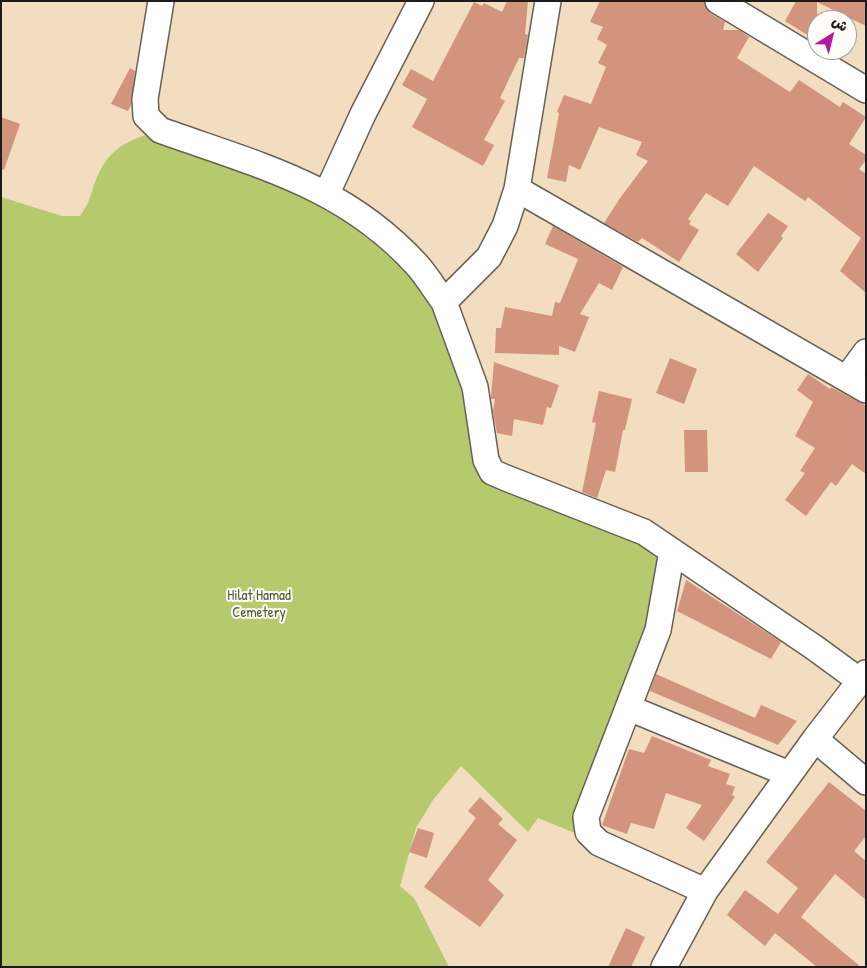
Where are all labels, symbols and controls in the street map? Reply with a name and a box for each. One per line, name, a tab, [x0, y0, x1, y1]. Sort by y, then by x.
north arrow	[807, 10, 857, 60]
text: ش	[829, 11, 852, 35]
park label: Hilat Hamad Cemetery	[227, 587, 291, 622]

